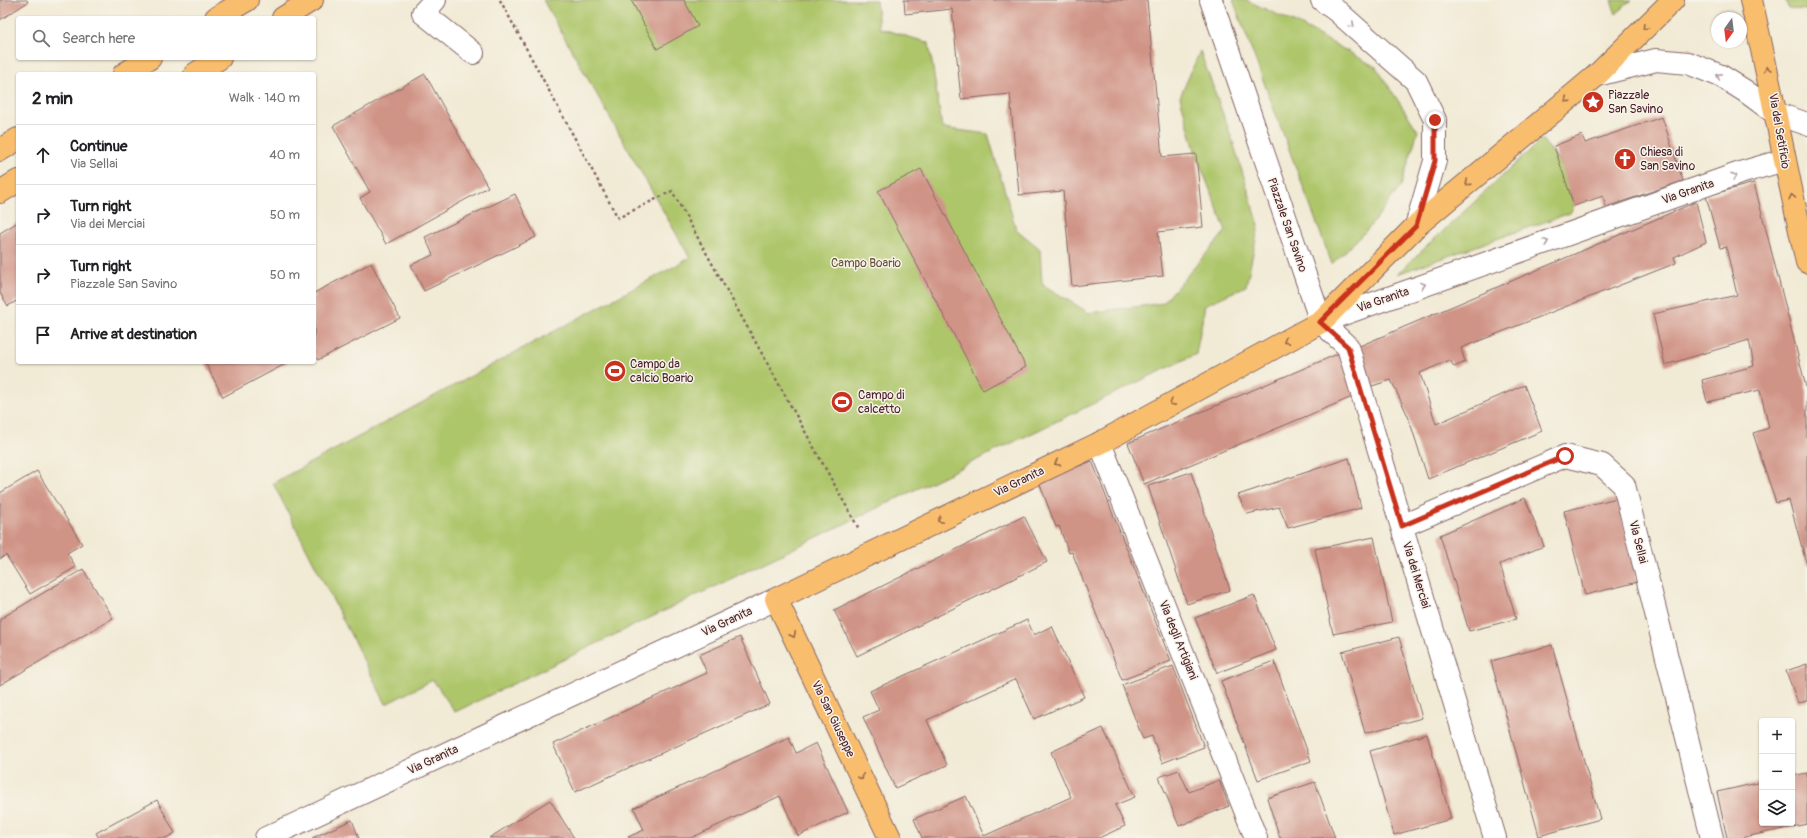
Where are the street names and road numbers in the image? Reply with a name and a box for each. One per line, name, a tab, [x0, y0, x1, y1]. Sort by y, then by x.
street label: Via del Setificio	[1765, 92, 1793, 170]
street label: Piazzale San Savino	[1264, 176, 1310, 275]
street label: Via Granita	[1660, 176, 1717, 208]
street label: Via Granita	[1355, 284, 1412, 316]
street label: Via Granita	[991, 463, 1047, 501]
street label: Via Sellai	[1625, 519, 1651, 565]
street label: Via dei Merciai	[1399, 540, 1433, 610]
street label: Via degli Artigiani	[1155, 598, 1201, 682]
street label: Via Granita	[699, 604, 755, 640]
street label: Via San Giuseppe	[808, 678, 858, 760]
street label: Via Granita	[405, 742, 461, 778]

